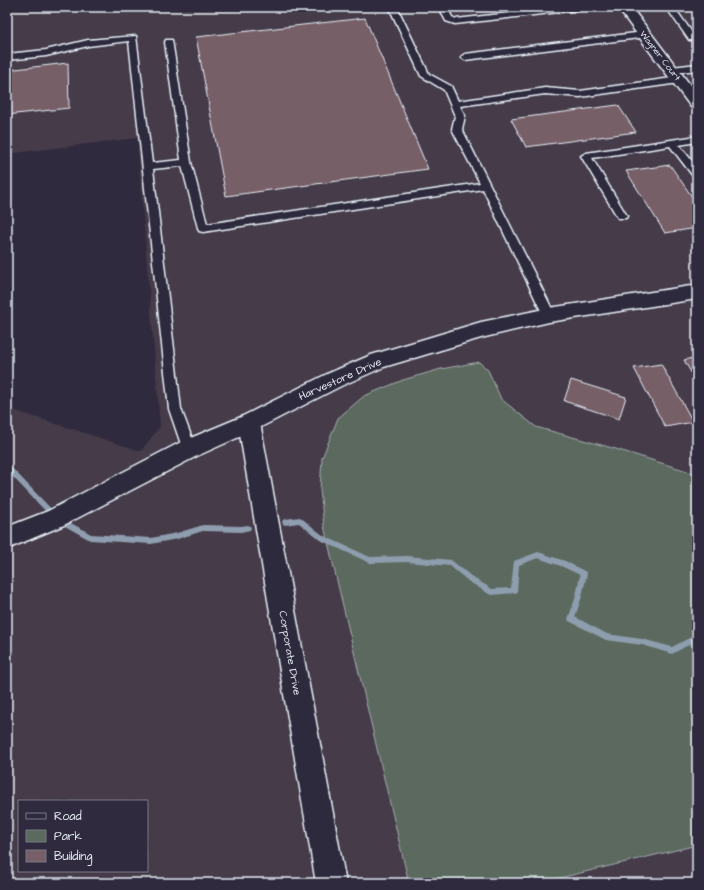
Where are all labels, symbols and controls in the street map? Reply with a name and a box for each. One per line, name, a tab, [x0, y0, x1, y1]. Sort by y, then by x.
street label: Wagner Court	[636, 28, 684, 84]
street label: Harvestore Drive	[296, 354, 384, 404]
street label: Corporate Drive	[275, 610, 305, 696]
legend	[18, 800, 148, 872]
text: Road	[54, 808, 82, 825]
text: Park	[54, 828, 82, 845]
text: Building	[54, 848, 92, 866]

